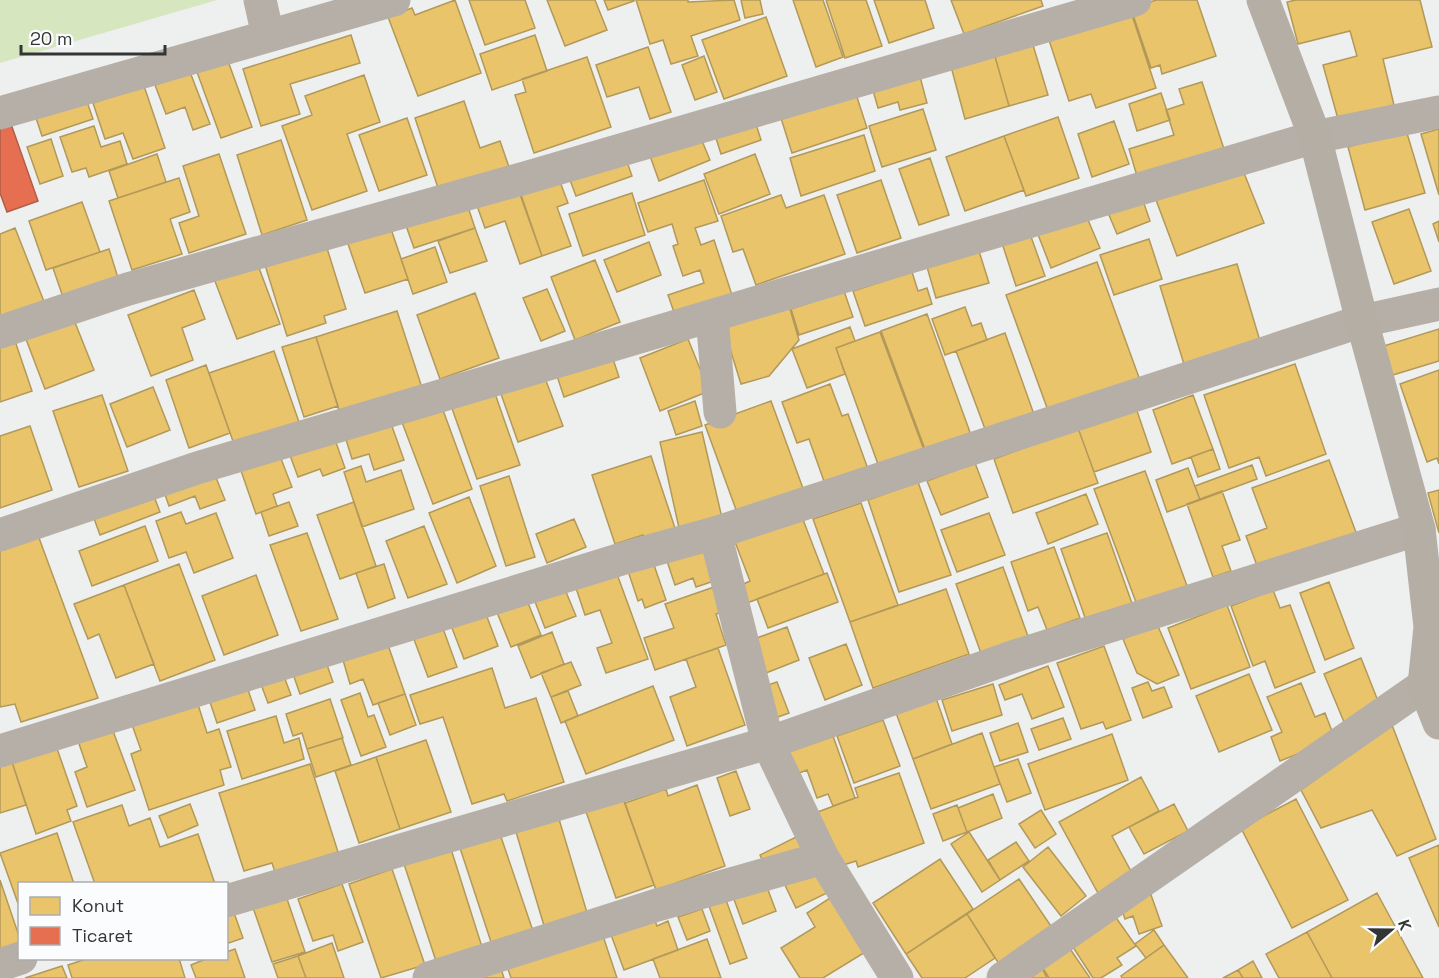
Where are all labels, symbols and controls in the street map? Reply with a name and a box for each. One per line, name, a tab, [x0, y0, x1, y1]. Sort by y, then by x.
scale bar	[21, 18, 165, 56]
text: 20 m	[30, 27, 73, 50]
legend	[18, 882, 228, 960]
text: Konut	[72, 894, 124, 917]
north arrow	[1361, 900, 1421, 960]
text: K	[1393, 917, 1416, 933]
text: Ticaret	[72, 924, 133, 947]

